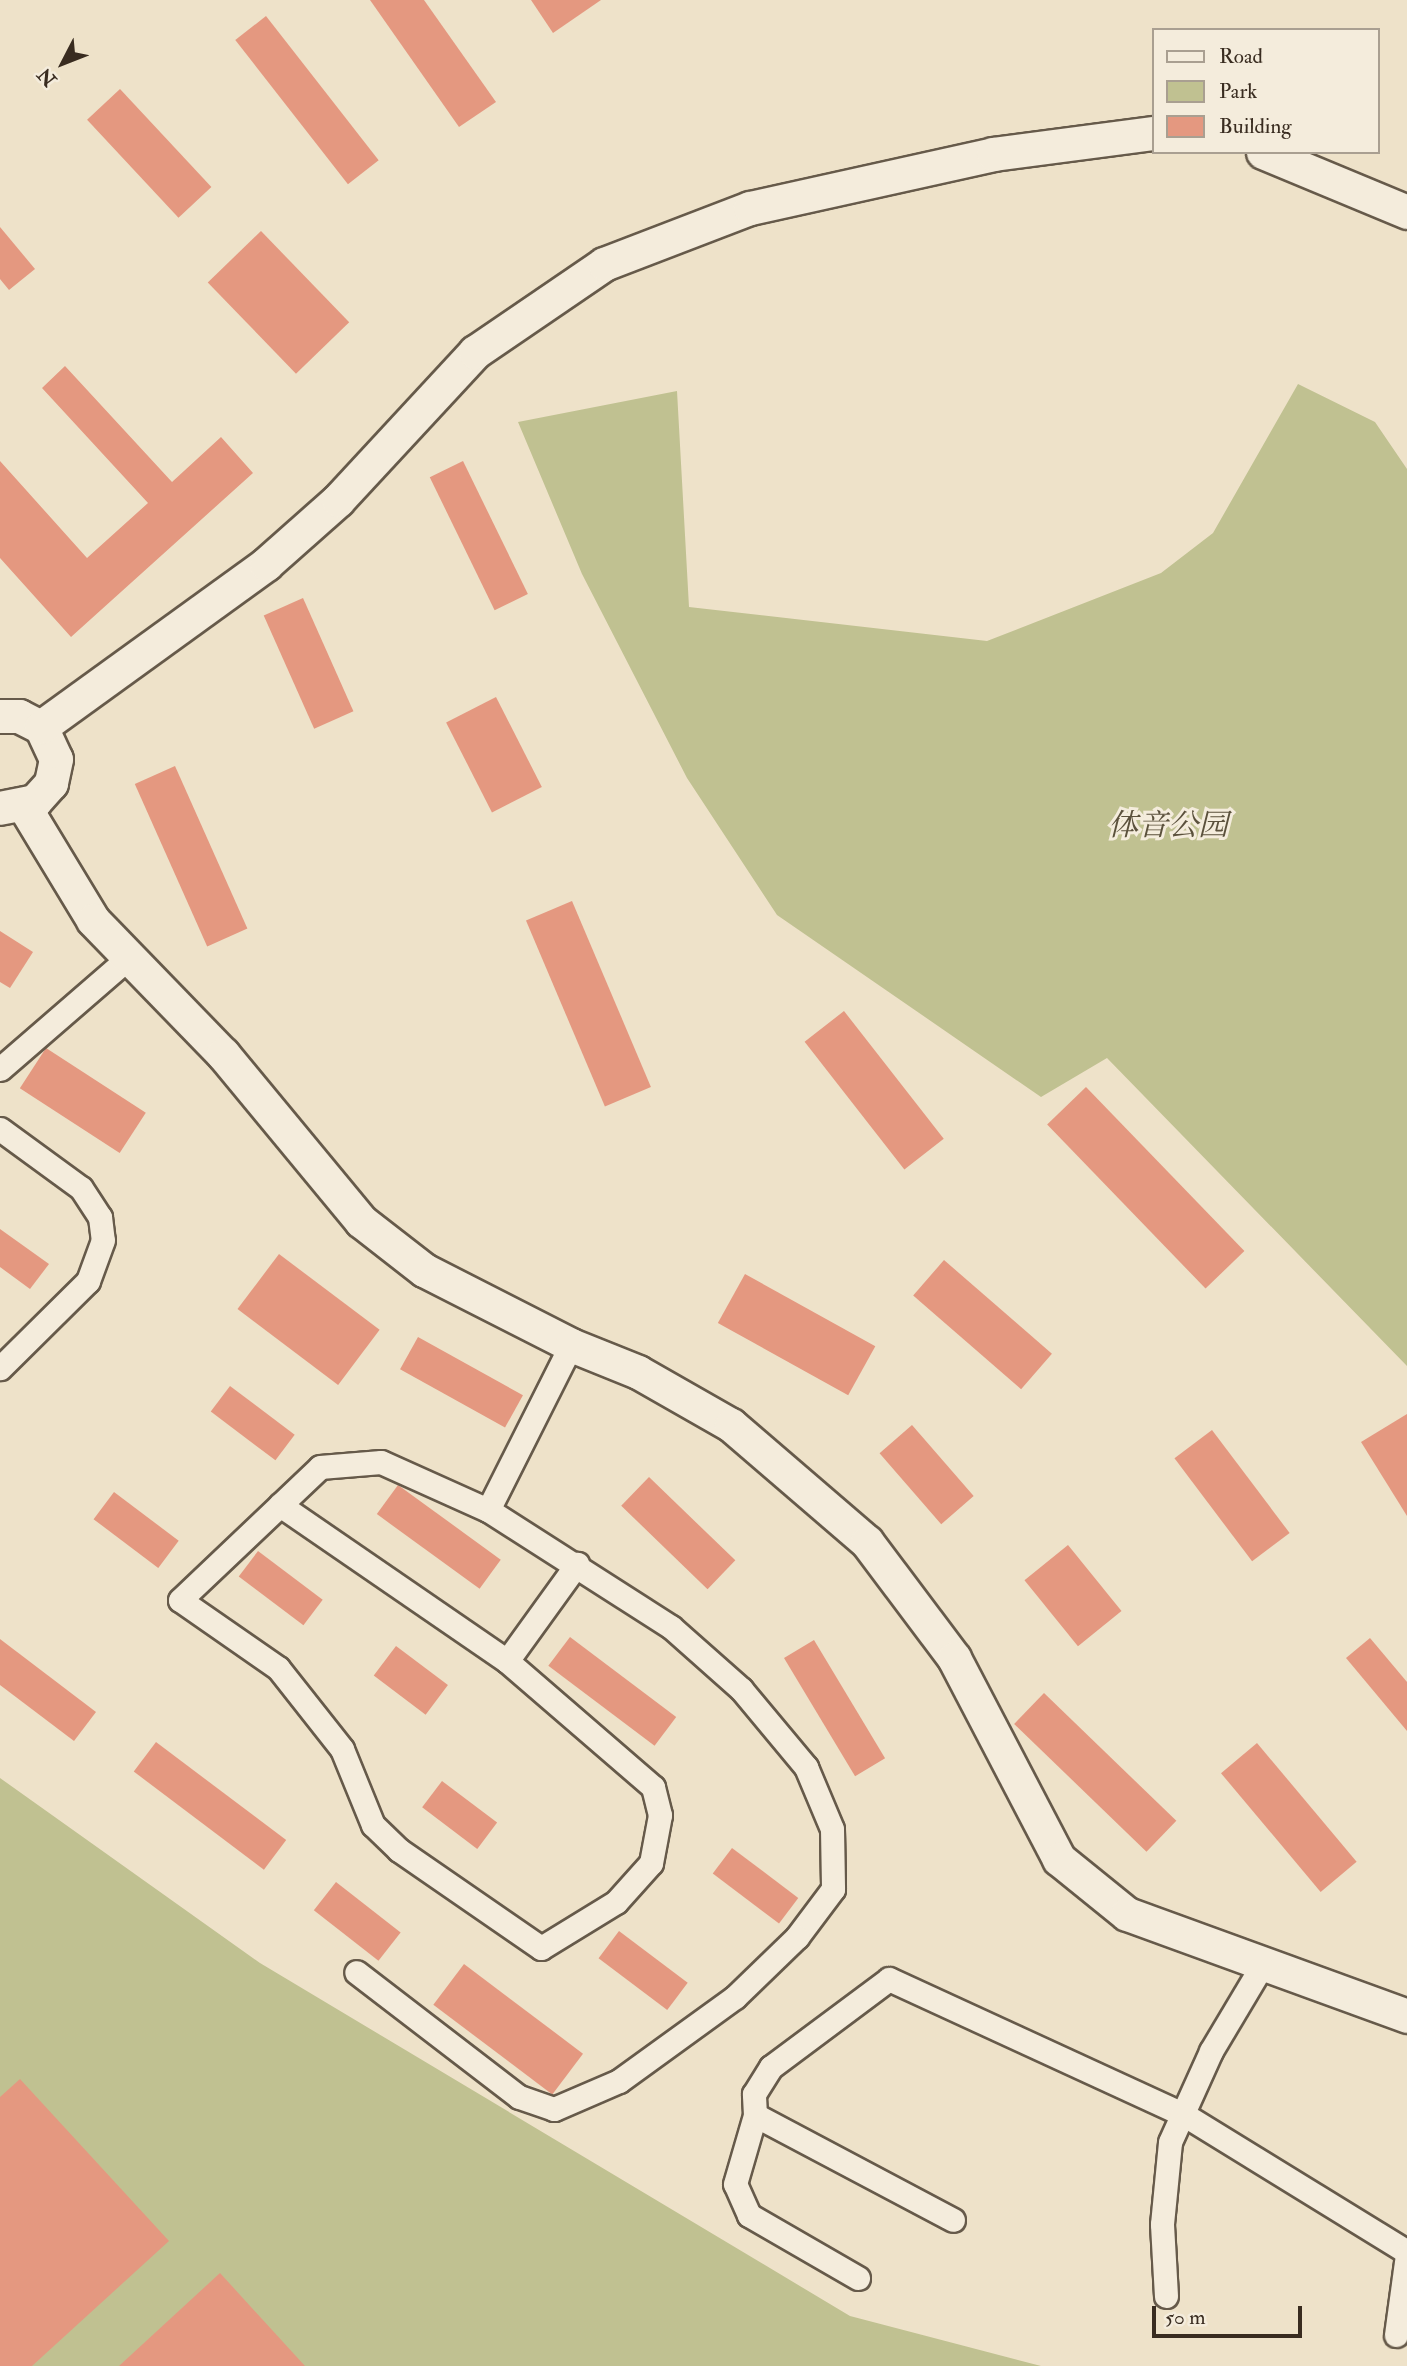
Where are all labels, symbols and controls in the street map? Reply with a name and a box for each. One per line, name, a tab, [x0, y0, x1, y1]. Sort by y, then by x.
north arrow	[28, 28, 98, 98]
legend	[1152, 28, 1379, 154]
text: Road	[1219, 43, 1263, 70]
text: N	[33, 63, 62, 91]
text: Park	[1219, 78, 1257, 105]
text: Building	[1219, 113, 1292, 140]
park label: 体音公园	[1108, 808, 1228, 844]
scale bar	[1155, 2292, 1306, 2336]
text: 50 m	[1165, 2304, 1206, 2331]

